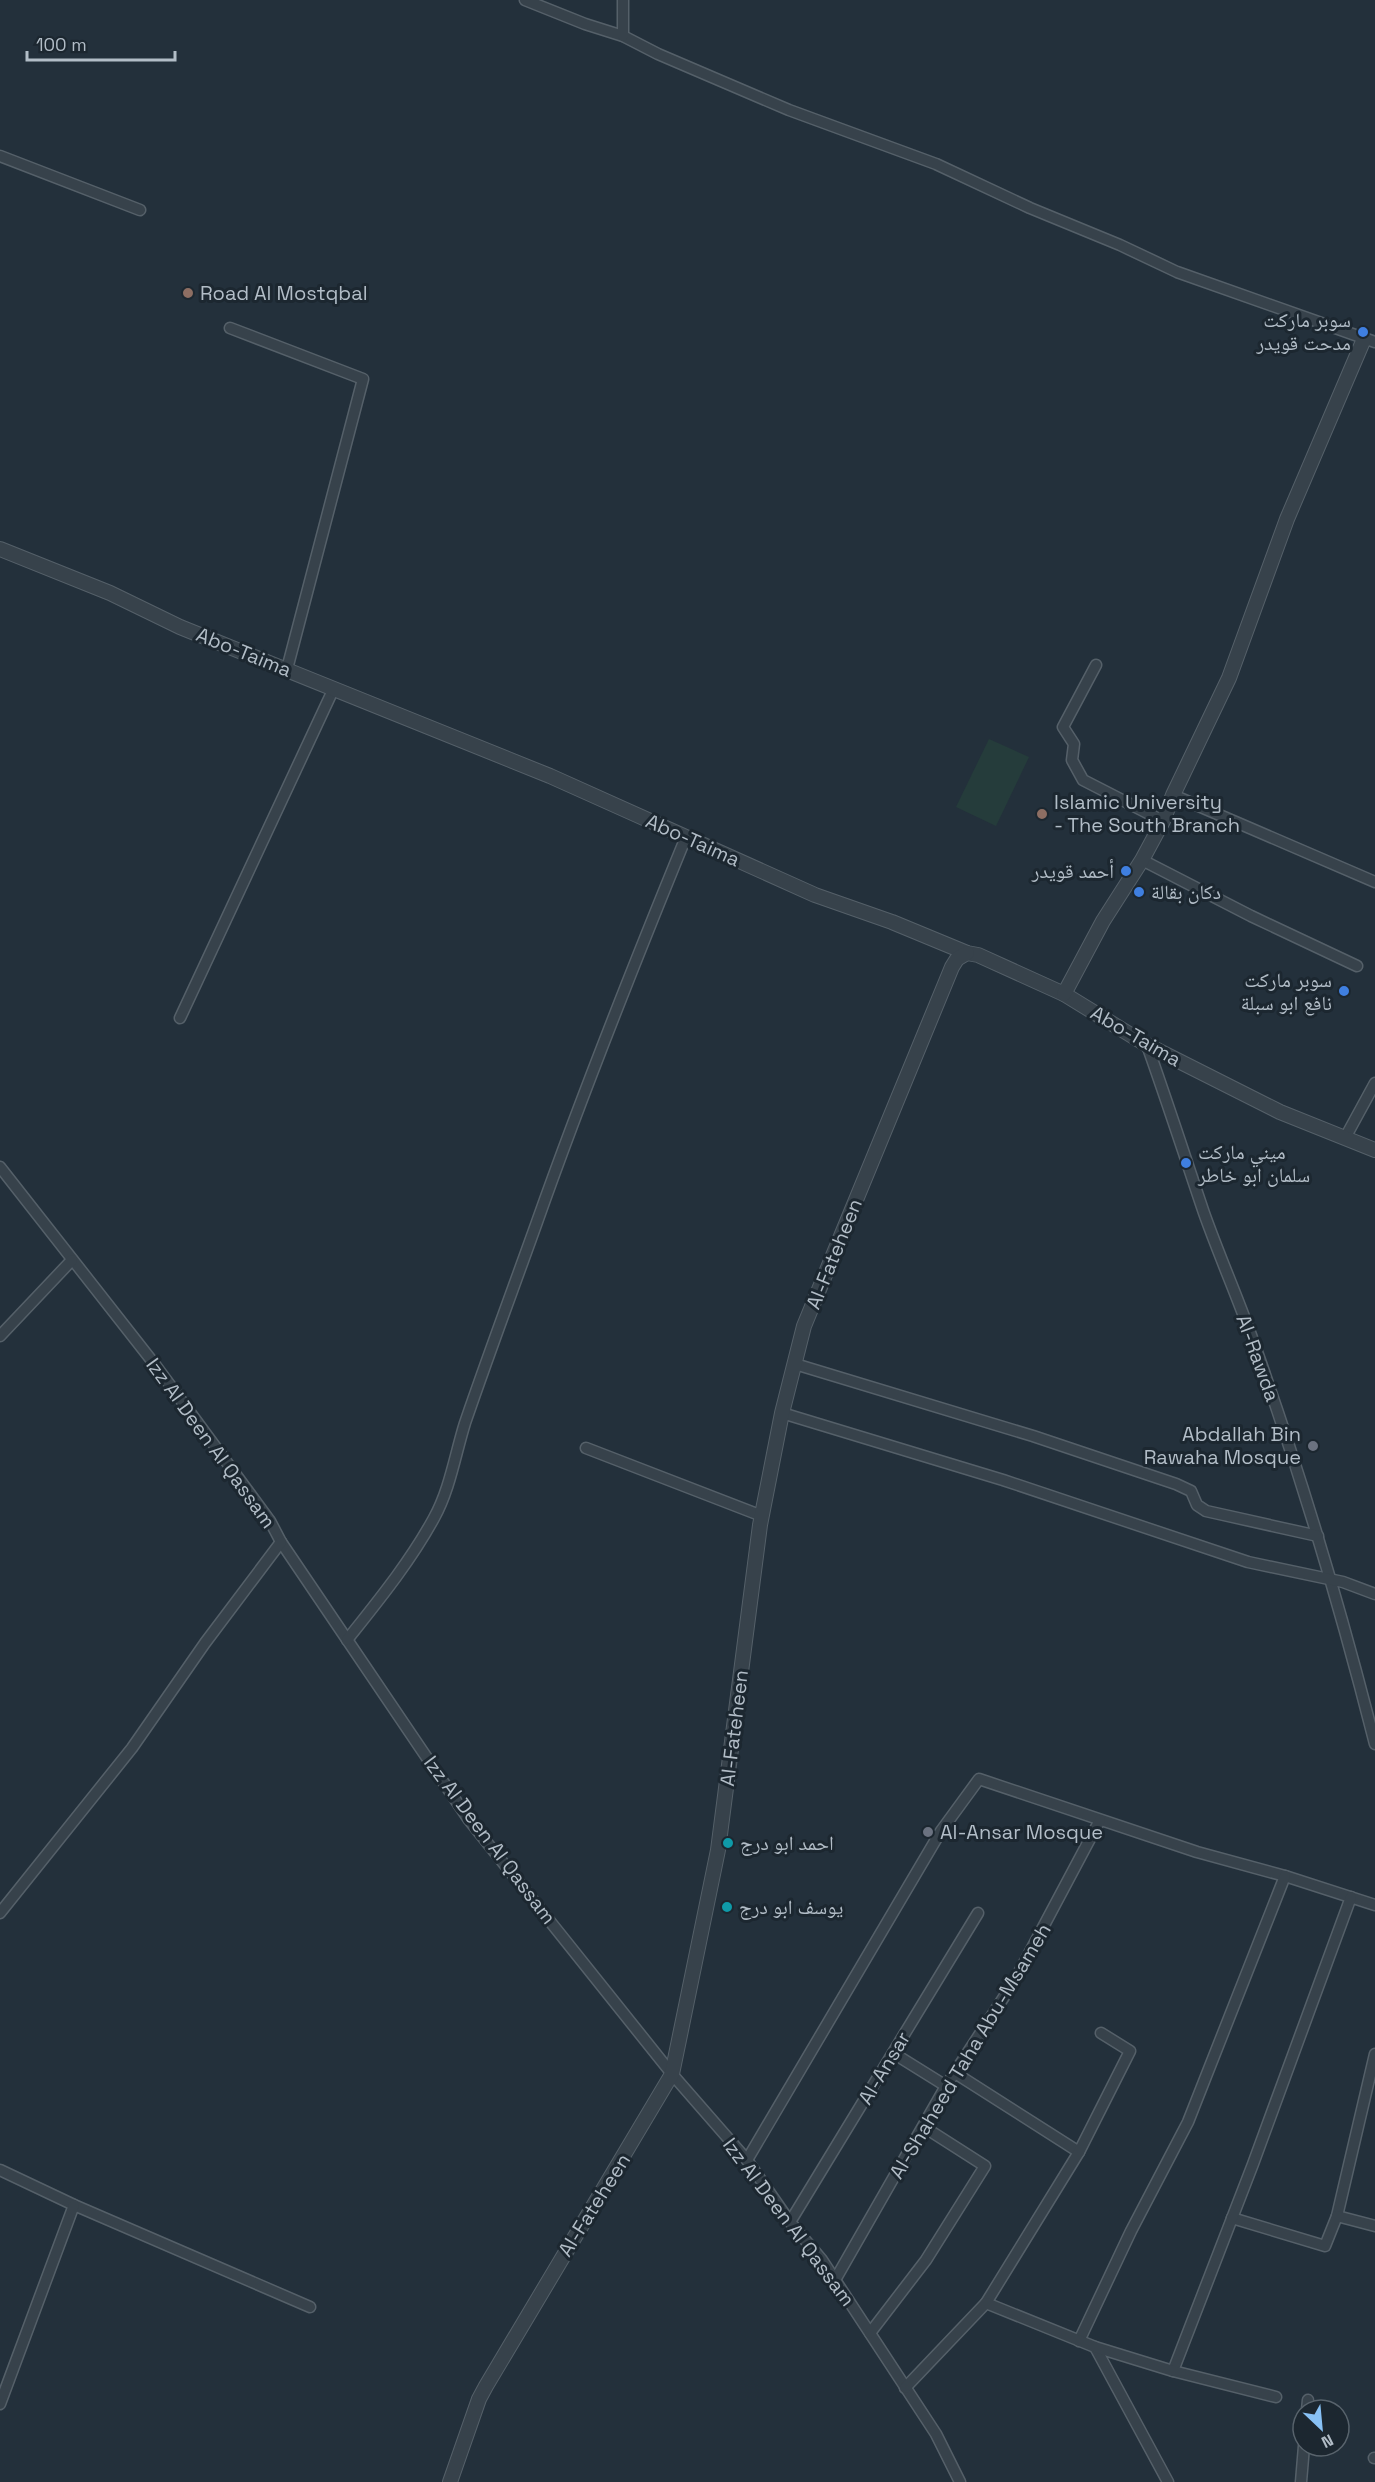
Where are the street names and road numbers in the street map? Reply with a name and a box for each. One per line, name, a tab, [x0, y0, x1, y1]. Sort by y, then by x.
street label: Abo-Taima	[193, 621, 295, 683]
street label: Abo-Taima	[642, 808, 744, 872]
street label: Abo-Taima	[1086, 1000, 1186, 1072]
street label: Al-Fateheen	[800, 1195, 868, 1313]
street label: Al-Rawda	[1230, 1311, 1286, 1405]
street label: Izz Al Deen Al Qassam	[140, 1353, 282, 1533]
street label: Al-Fateheen	[714, 1668, 754, 1788]
street label: Izz Al Deen Al Qassam	[418, 1751, 562, 1929]
street label: Al-Shaheed Taha Abu-Msameh	[883, 1918, 1057, 2184]
street label: Al-Ansar	[852, 2027, 916, 2109]
street label: Izz Al Deen Al Qassam	[717, 2133, 861, 2311]
street label: Al-Fateheen	[552, 2149, 636, 2261]

